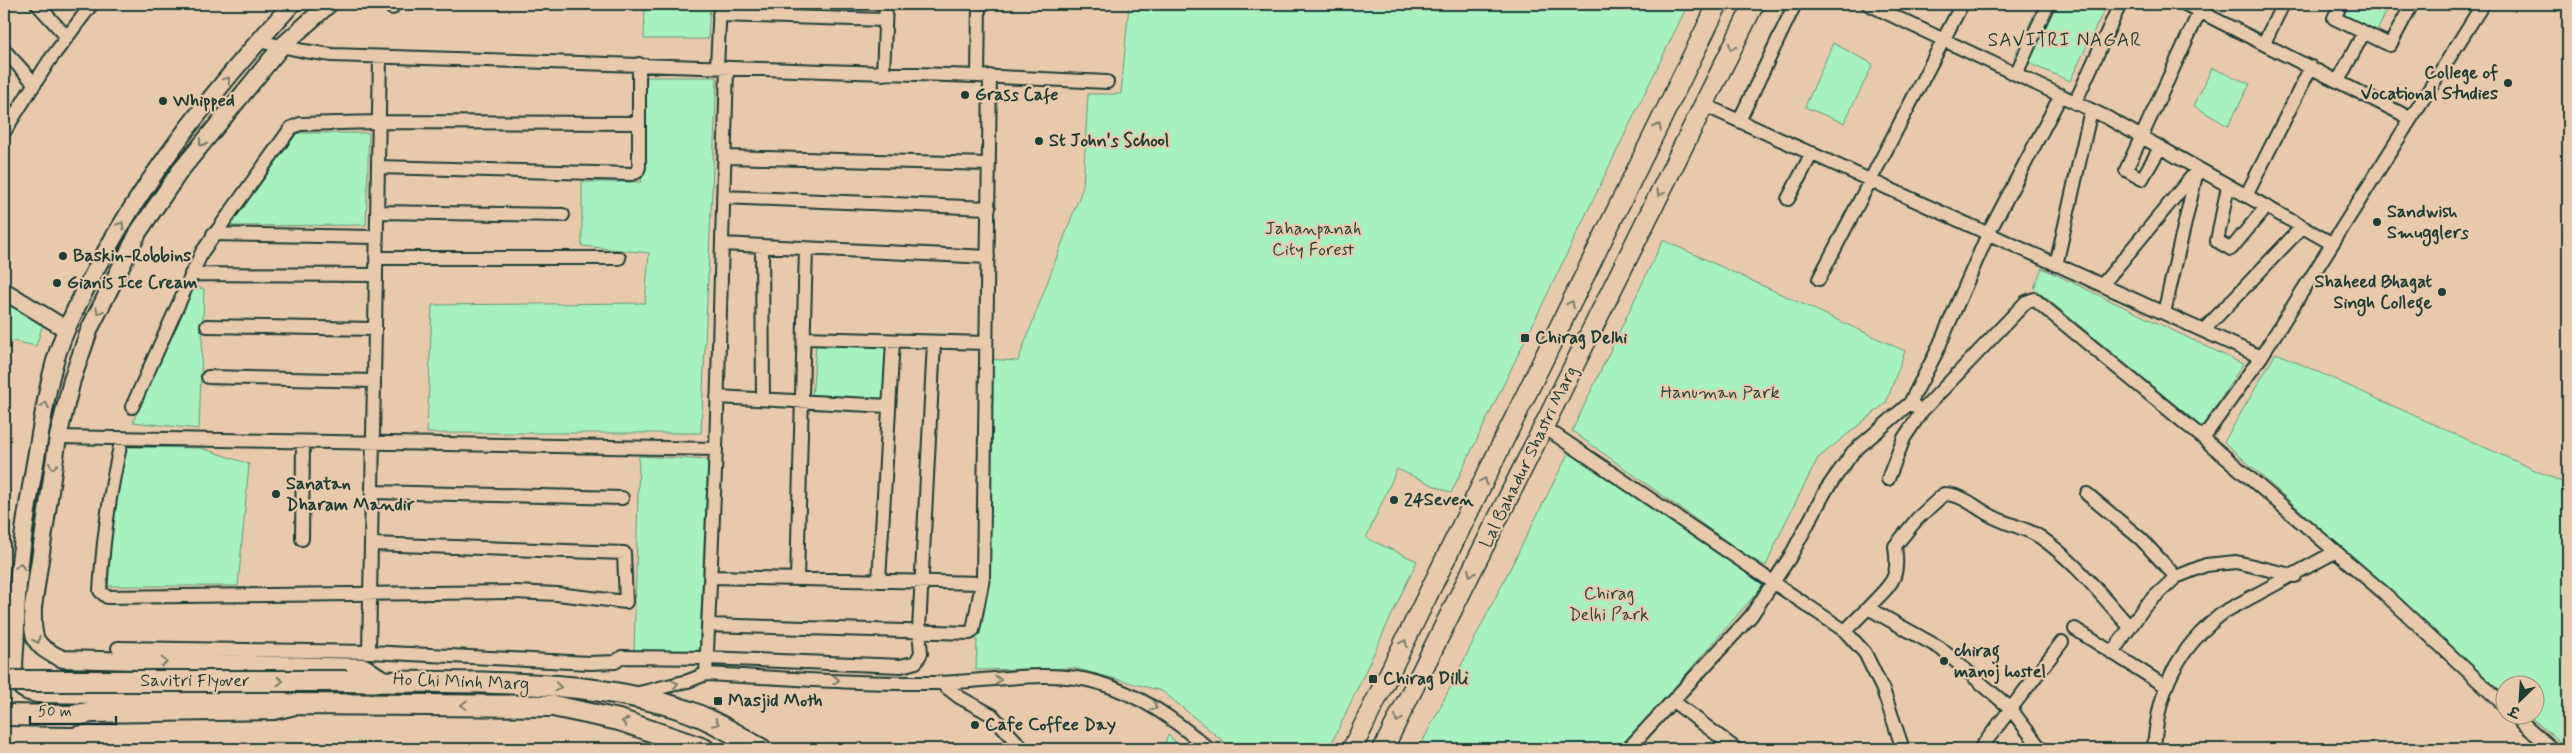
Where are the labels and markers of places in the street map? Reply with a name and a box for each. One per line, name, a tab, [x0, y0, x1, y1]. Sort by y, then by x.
place label: College of Vocational Studies	[2361, 61, 2498, 106]
marker: College of Vocational Studies	[2502, 77, 2514, 89]
place label: Grass Cafe	[975, 83, 1058, 107]
place label: Whipped	[172, 89, 235, 113]
marker: Grass Cafe	[959, 89, 971, 101]
marker: Whipped	[157, 95, 169, 107]
place label: St John's School	[1049, 129, 1169, 153]
marker: St John's School	[1033, 135, 1045, 147]
place label: Sandwish Smugglers	[2387, 200, 2469, 247]
marker: Sandwish Smugglers	[2371, 216, 2383, 228]
place label: Baskin-Robbins	[73, 244, 191, 268]
marker: Baskin-Robbins	[57, 250, 69, 262]
place label: Shaheed Bhagat Singh College	[2315, 270, 2433, 317]
place label: Gianis Ice Cream	[67, 271, 198, 295]
marker: Gianis Ice Cream	[51, 277, 63, 289]
marker: Shaheed Bhagat Singh College	[2436, 286, 2448, 298]
place label: Chirag Delhi	[1535, 326, 1627, 350]
marker: Chirag Delhi	[1519, 332, 1531, 344]
place label: Sanatan Dharam Mandir	[286, 472, 415, 517]
marker: Sanatan Dharam Mandir	[270, 488, 282, 500]
place label: 24Seven	[1404, 488, 1474, 512]
marker: 24Seven	[1388, 494, 1400, 506]
place label: chirag manoj hostel	[1953, 639, 2046, 684]
marker: chirag manoj hostel	[1938, 655, 1950, 667]
place label: Chirag Dilli	[1383, 667, 1469, 691]
marker: Chirag Dilli	[1367, 673, 1379, 685]
place label: Masjid Moth	[728, 689, 822, 713]
marker: Masjid Moth	[712, 695, 724, 707]
place label: Cafe Coffee Day	[985, 713, 1116, 737]
marker: Cafe Coffee Day	[969, 719, 981, 731]

